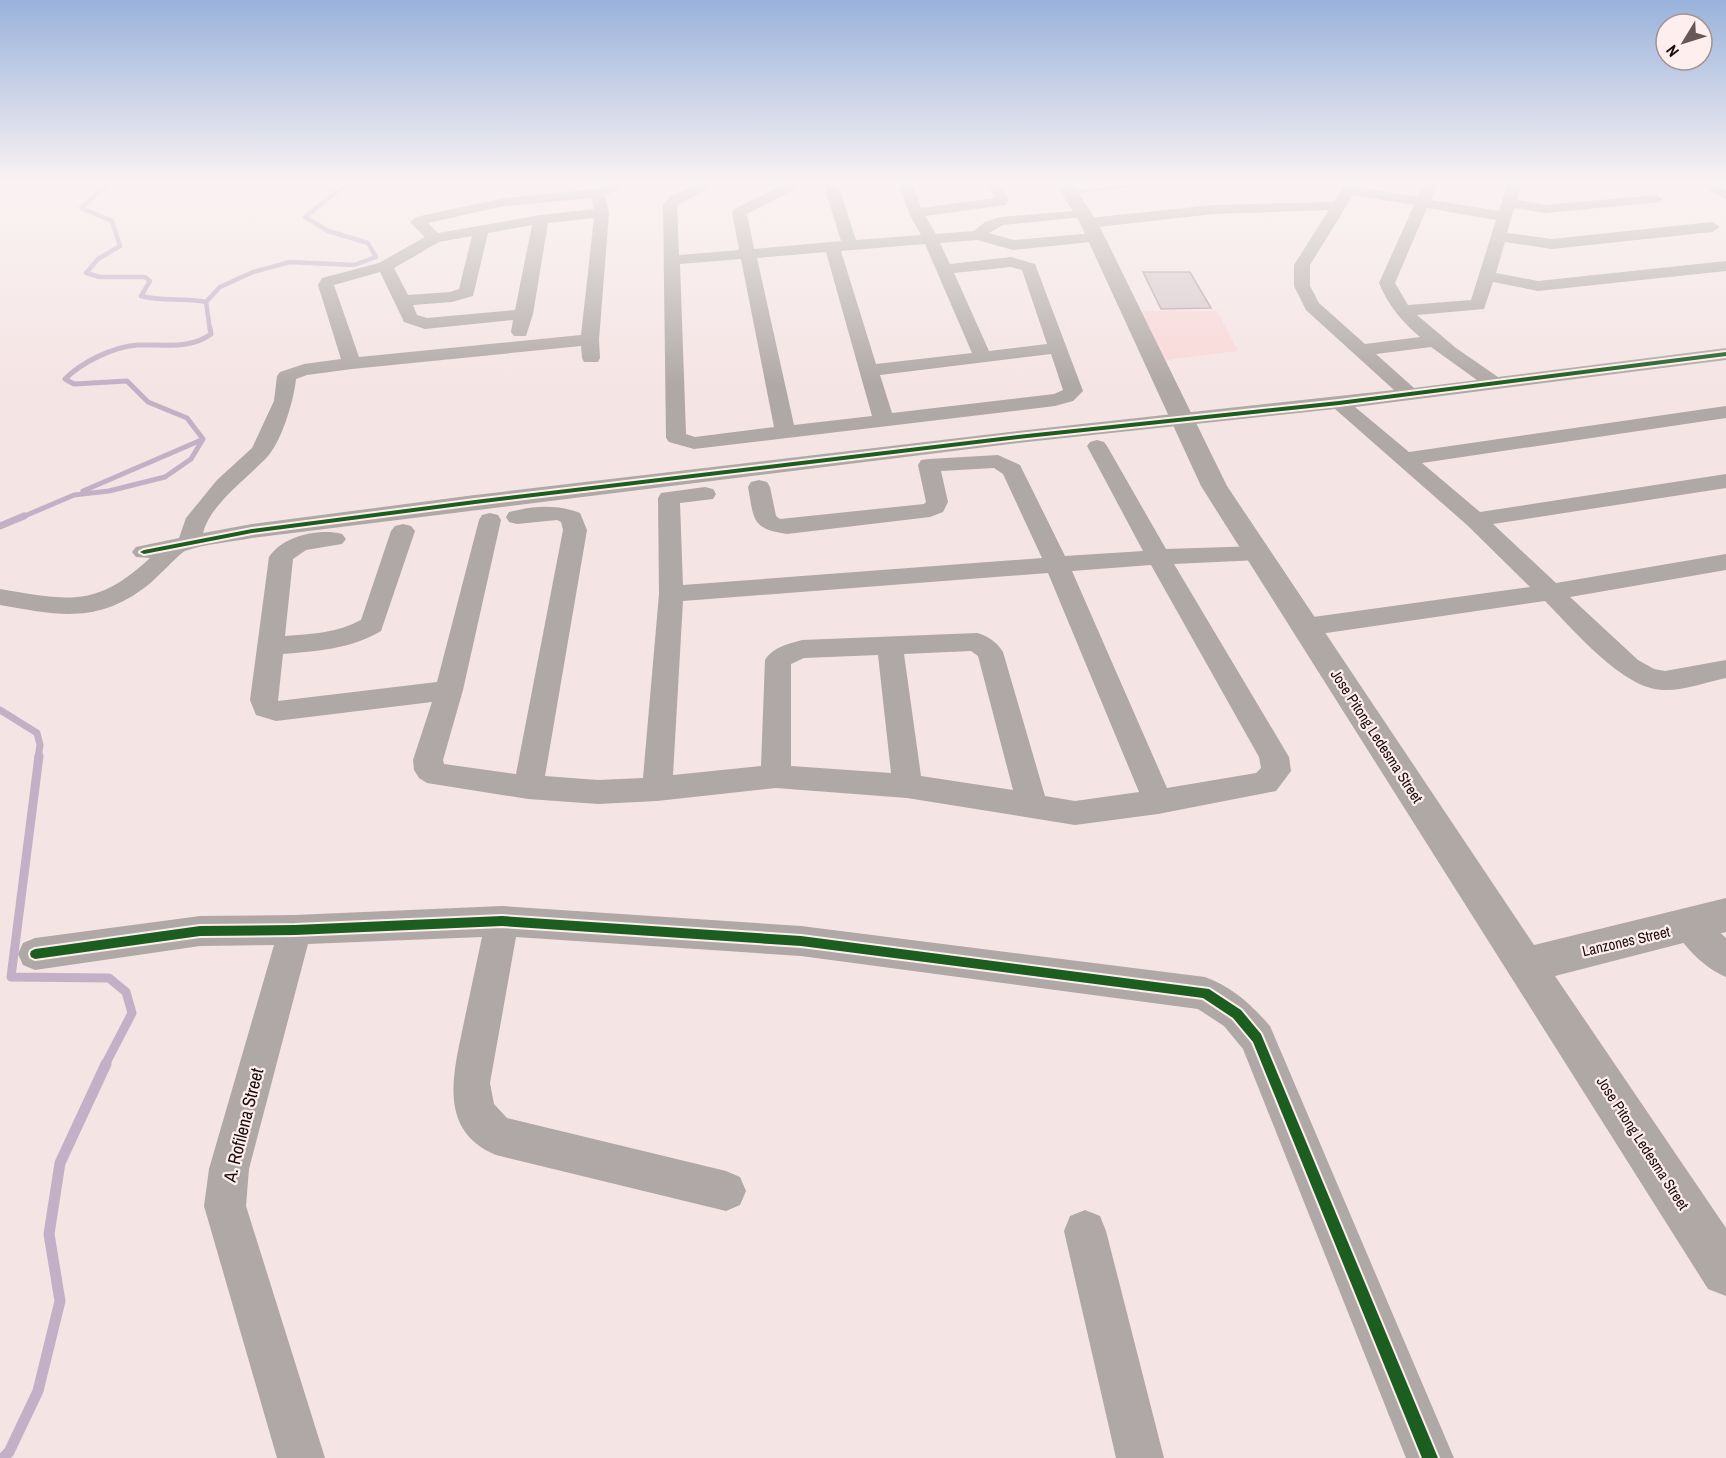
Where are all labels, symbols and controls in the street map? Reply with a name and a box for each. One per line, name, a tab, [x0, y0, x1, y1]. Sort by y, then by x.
north arrow	[1654, 12, 1714, 72]
text: N	[1661, 41, 1684, 62]
street label: Jose Pitong Ledesma Street	[1326, 665, 1428, 807]
street label: Lanzones Street	[1580, 921, 1673, 961]
street label: A. Rofilena Street	[217, 1065, 269, 1186]
street label: Jose Pitong Ledesma Street	[1592, 1072, 1694, 1214]

